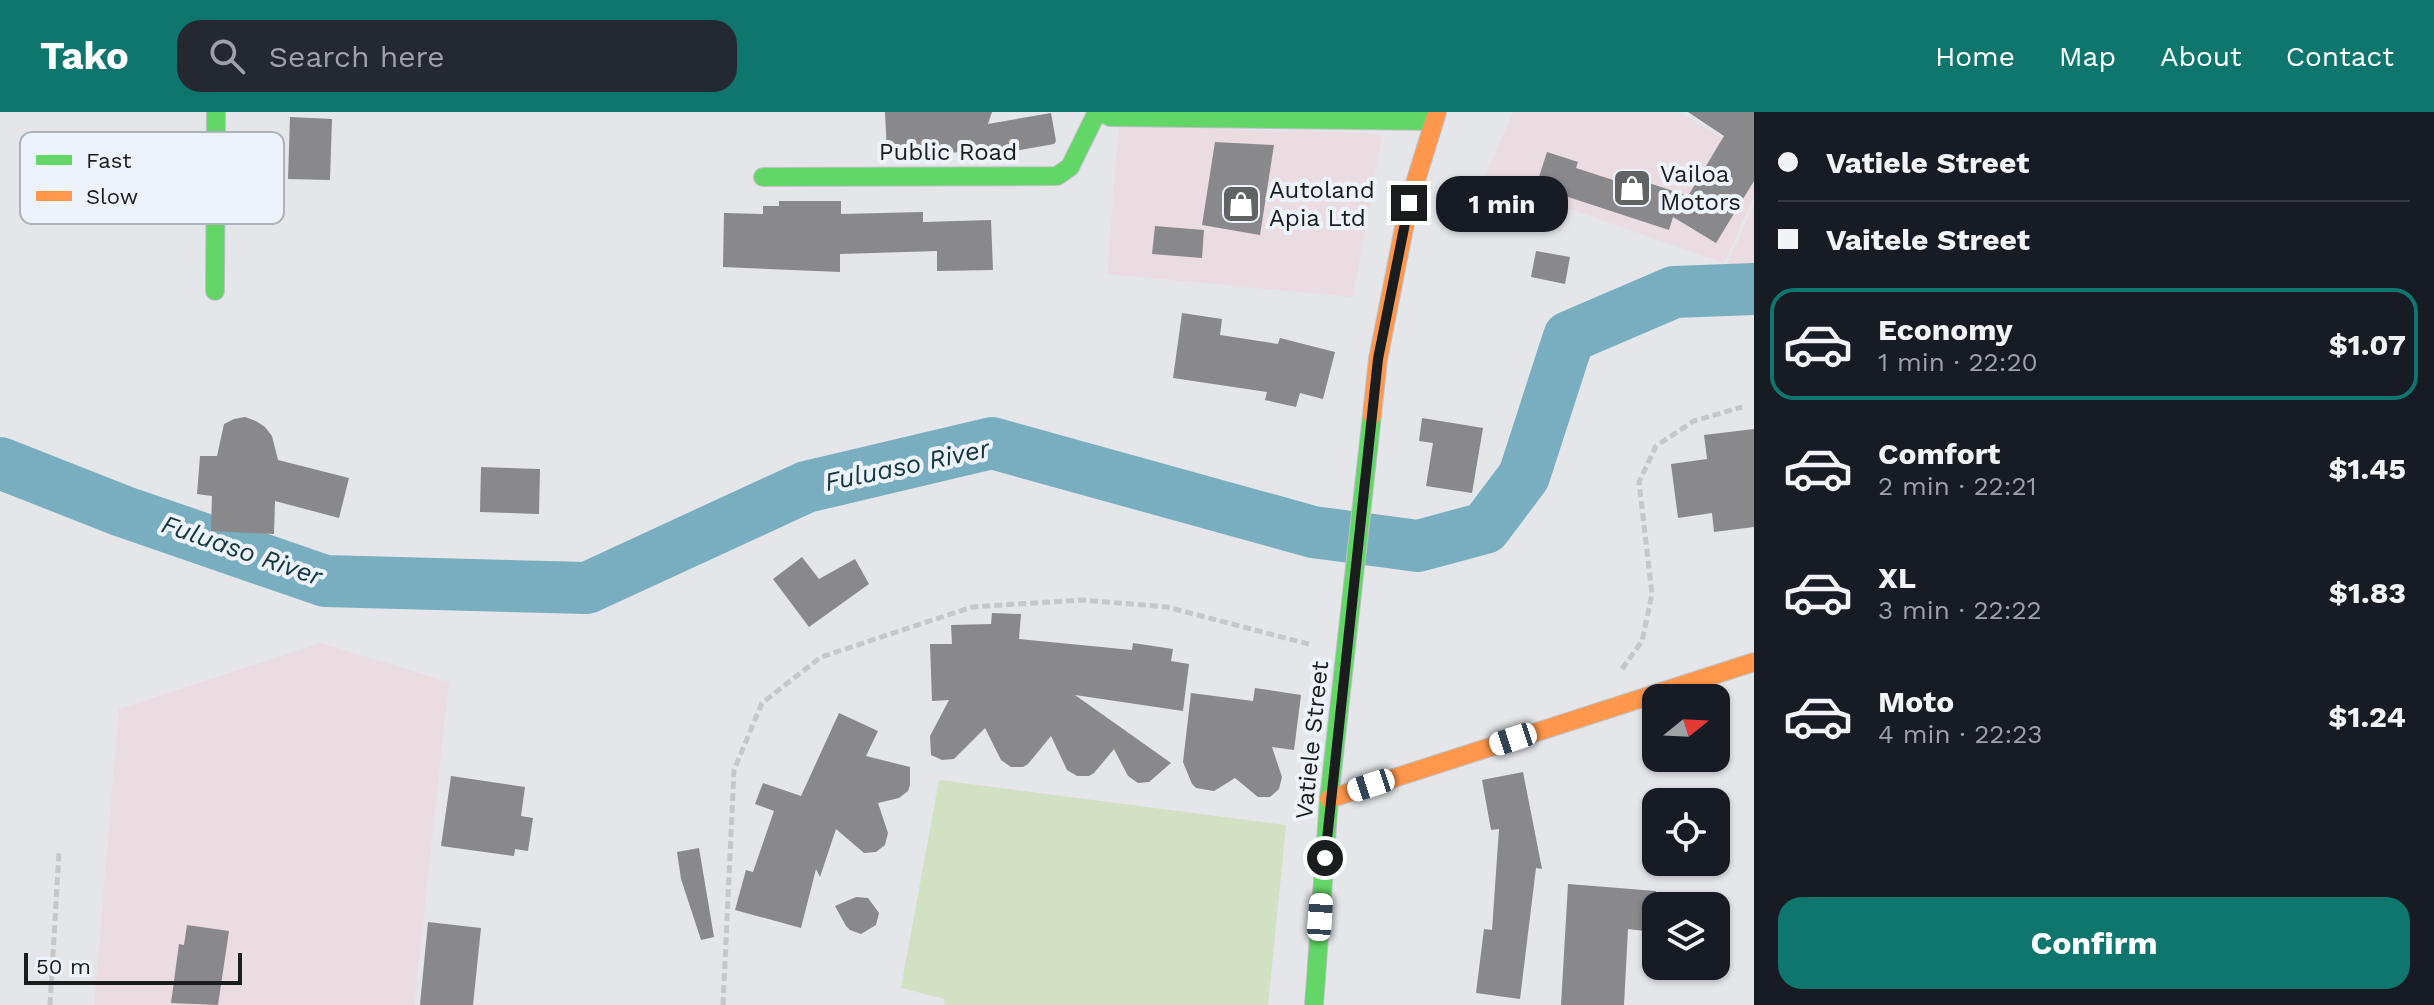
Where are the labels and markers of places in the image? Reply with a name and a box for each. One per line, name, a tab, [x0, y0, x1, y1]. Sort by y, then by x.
place label: Vailoa Motors	[1660, 160, 1741, 216]
shop icon: Vailoa Motors	[1611, 167, 1653, 209]
place label: Autoland Apia Ltd	[1269, 176, 1375, 232]
shop icon: Autoland Apia Ltd	[1220, 183, 1262, 225]

